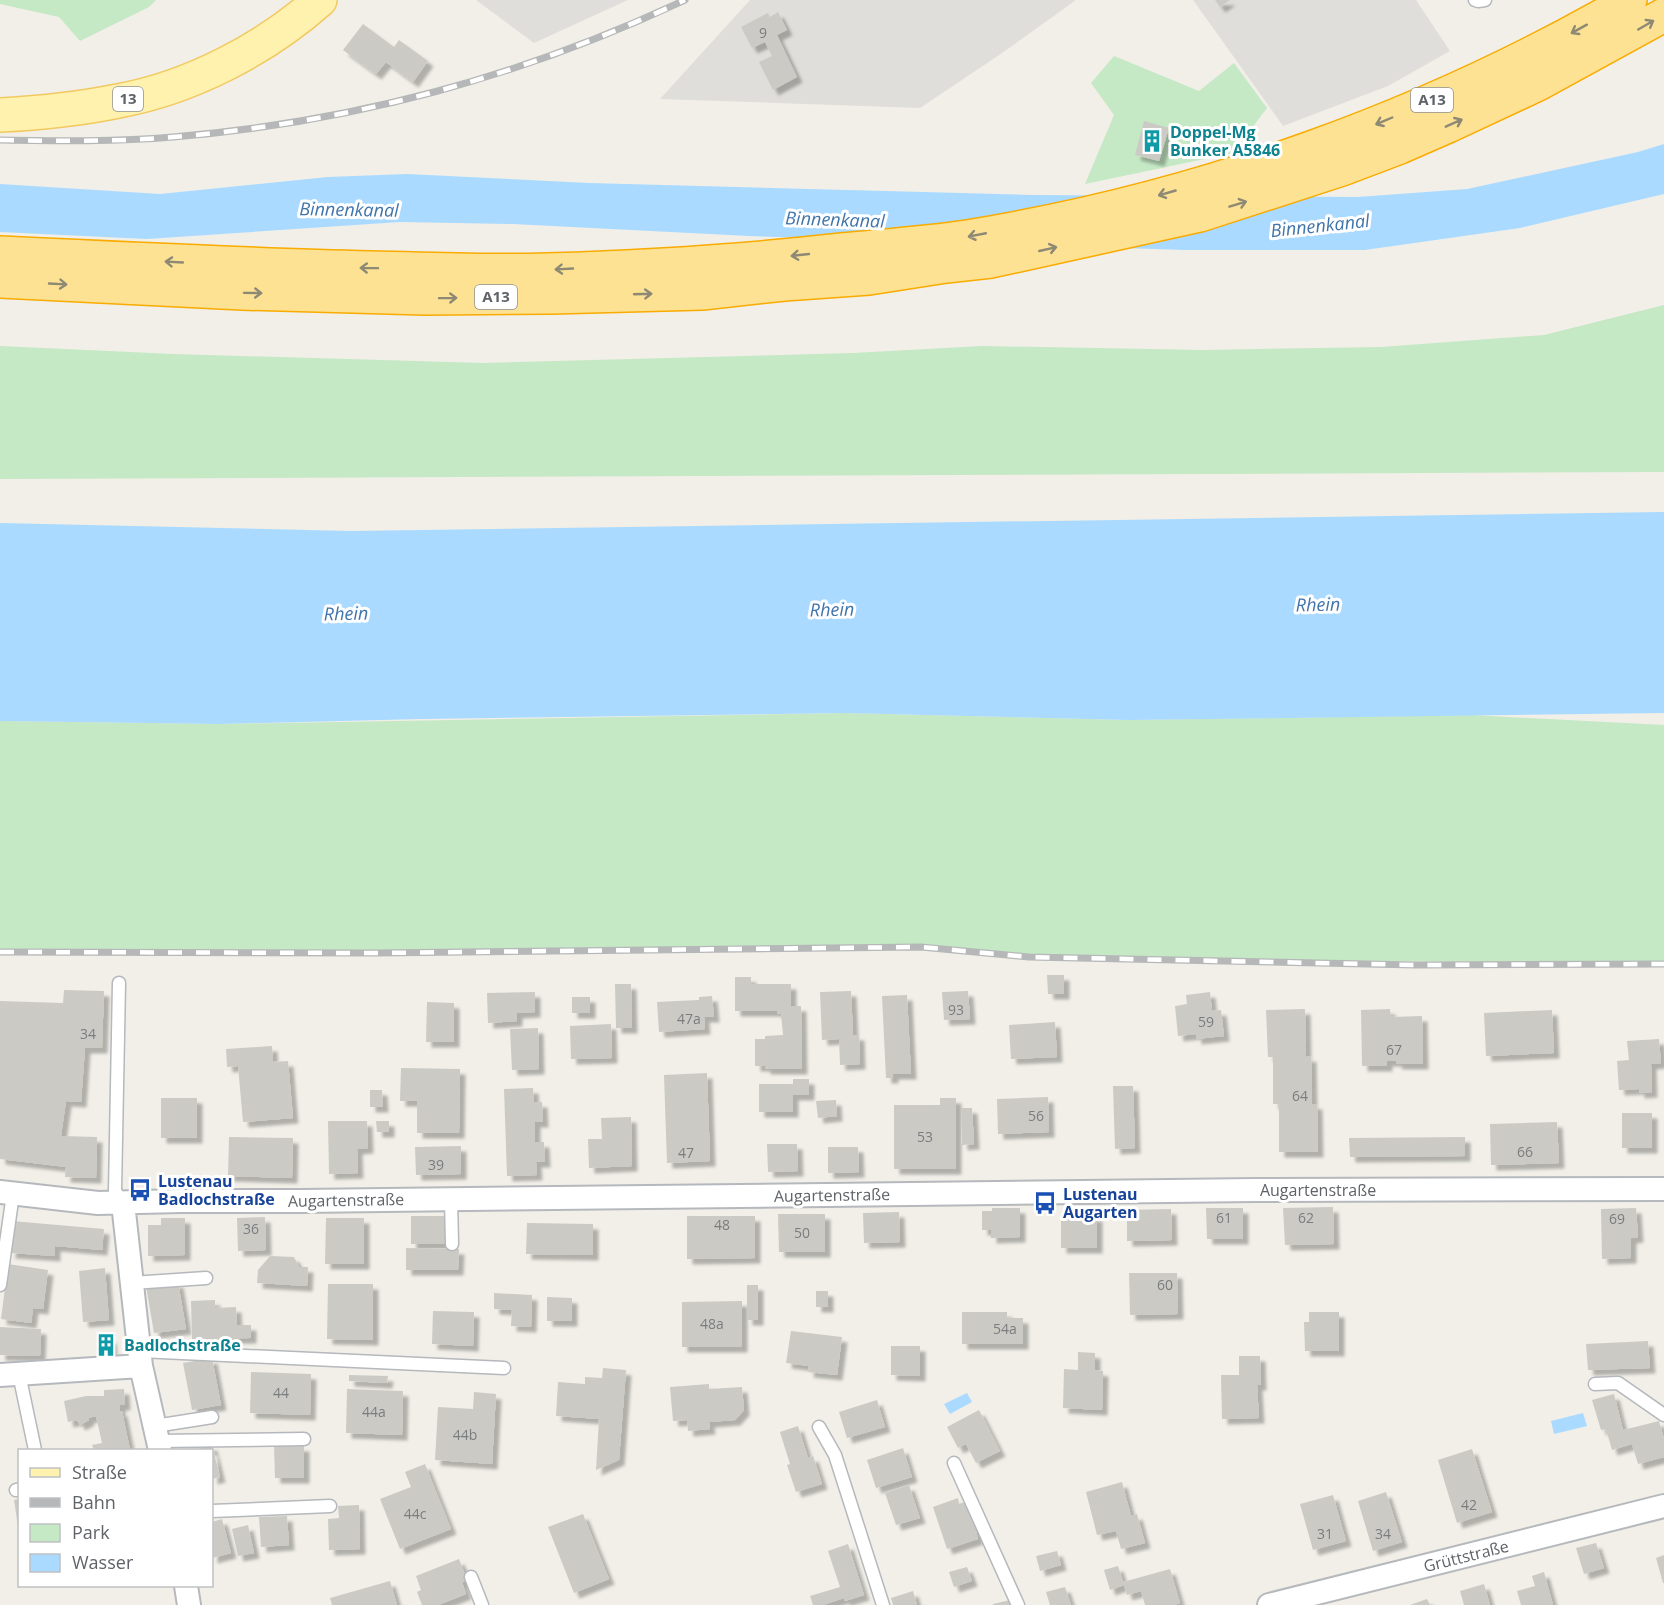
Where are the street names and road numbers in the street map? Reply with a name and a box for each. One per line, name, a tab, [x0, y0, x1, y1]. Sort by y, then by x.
road number: 13	[113, 87, 143, 111]
road number: A13	[1411, 88, 1453, 112]
road number: A13	[475, 285, 517, 309]
street label: Augartenstraße	[1260, 1179, 1376, 1201]
street label: Augartenstraße	[774, 1183, 890, 1207]
street label: Augartenstraße	[288, 1188, 404, 1212]
street label: Grüttstraße	[1421, 1535, 1511, 1577]

